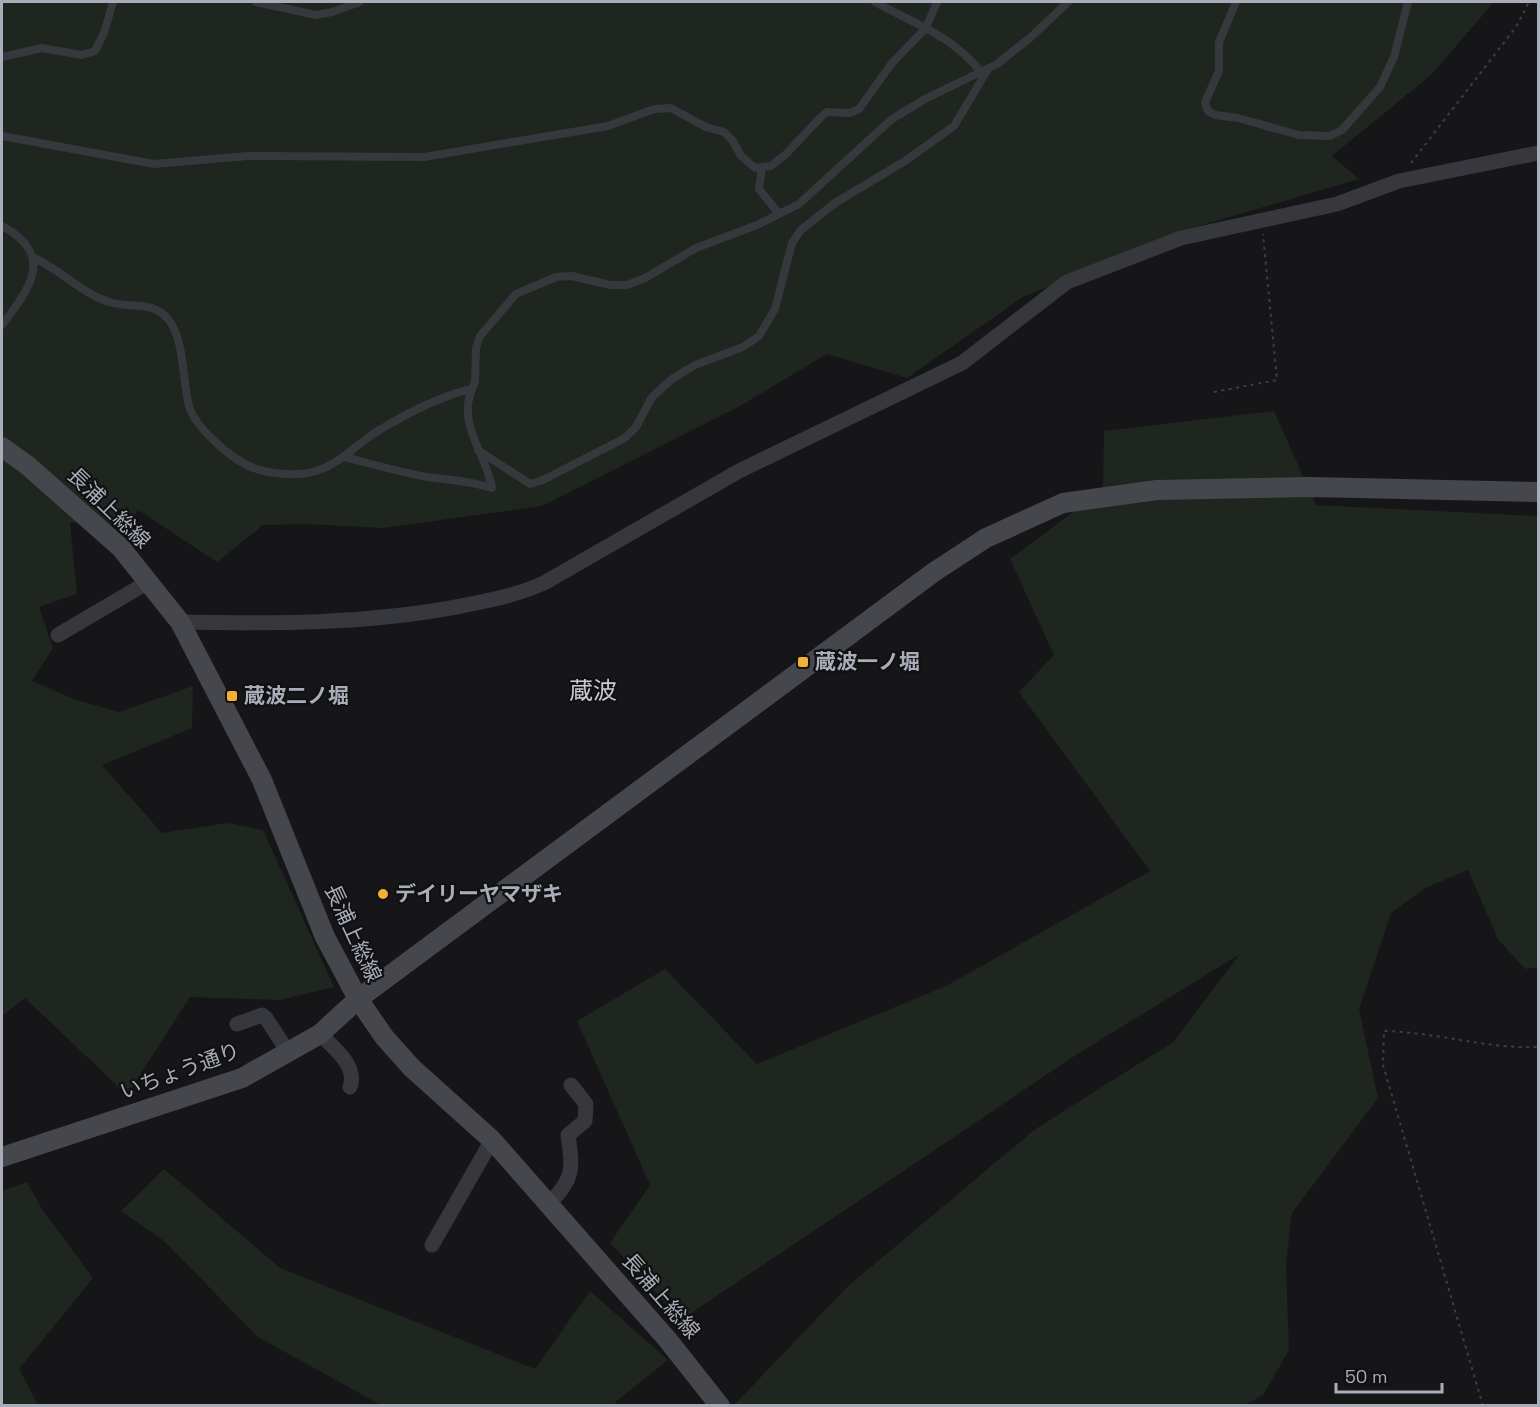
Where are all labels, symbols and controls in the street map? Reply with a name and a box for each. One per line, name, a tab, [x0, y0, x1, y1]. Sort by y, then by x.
street label: 長浦上総線	[62, 461, 156, 554]
place label: 蔵波一ノ堀	[815, 648, 920, 675]
marker: 蔵波一ノ堀	[796, 655, 810, 669]
district label: 蔵波	[569, 675, 617, 706]
place label: 蔵波二ノ堀	[244, 682, 349, 709]
marker: 蔵波二ノ堀	[225, 689, 239, 703]
street label: 長浦上総線	[319, 880, 388, 986]
place label: デイリーヤマザキ	[395, 880, 563, 907]
marker: デイリーヤマザキ	[376, 887, 390, 901]
street label: いちょう通り	[116, 1036, 244, 1105]
street label: 長浦上総線	[617, 1247, 706, 1344]
scale bar	[1336, 1356, 1442, 1394]
text: 50 m	[1345, 1365, 1387, 1388]

